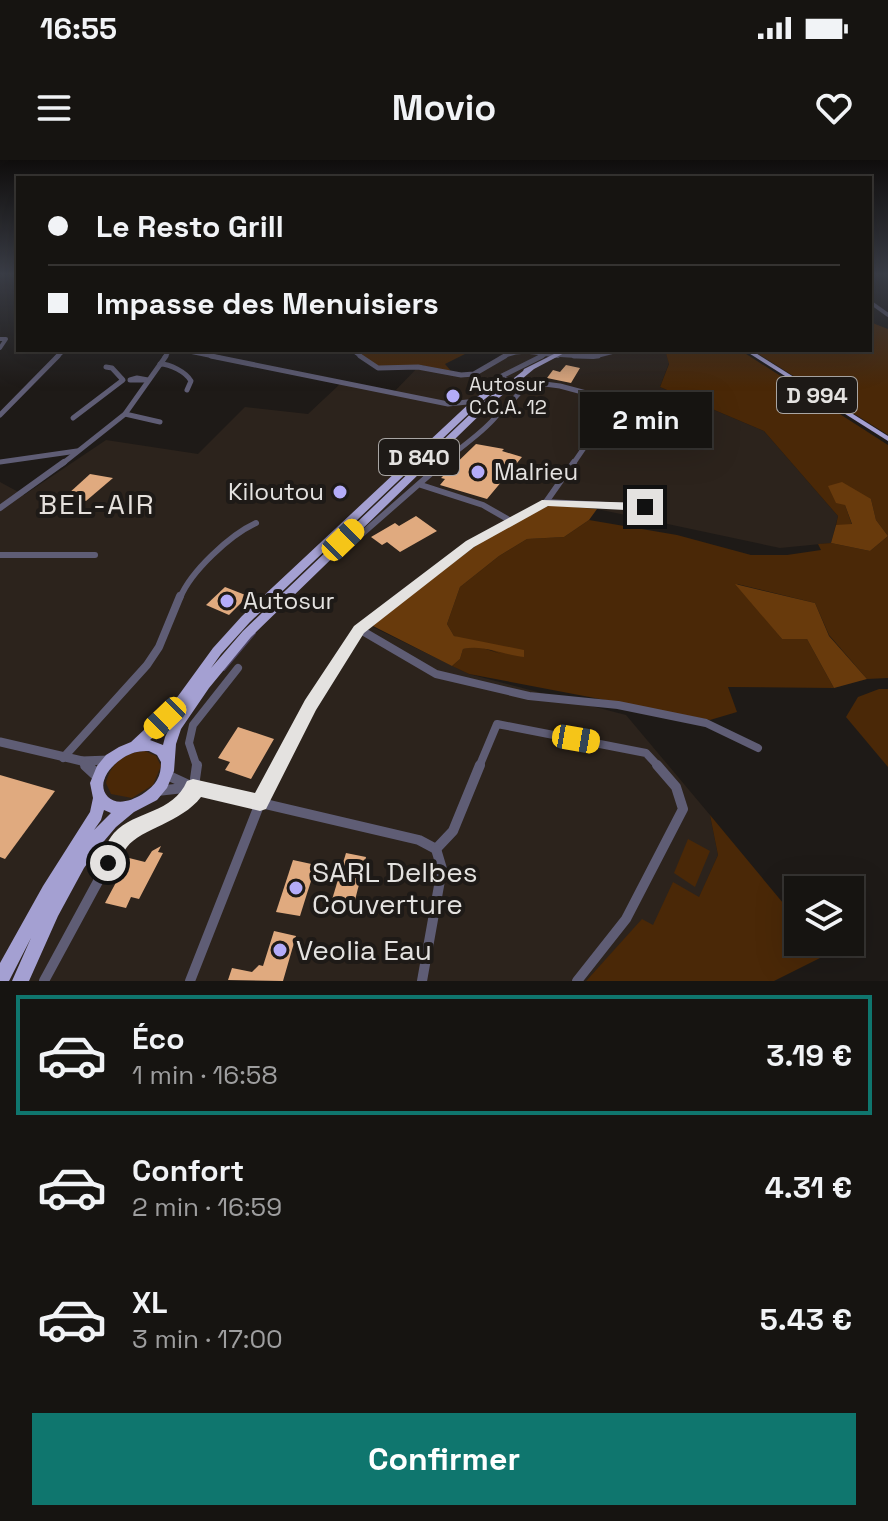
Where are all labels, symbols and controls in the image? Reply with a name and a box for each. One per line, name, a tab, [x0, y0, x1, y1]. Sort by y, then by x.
text: 16:55	[40, 9, 117, 48]
text: Movio	[392, 85, 496, 131]
icon: menu	[32, 86, 76, 130]
icon: heart	[812, 86, 856, 130]
text: Le Resto Grill	[96, 207, 284, 246]
text: Impasse des Menuisiers	[96, 284, 439, 323]
place label: Autosur C.C.A. 12	[469, 371, 547, 420]
road number: D 994	[777, 377, 857, 413]
marker: Autosur C.C.A. 12	[444, 387, 462, 405]
callout: 2 min	[579, 391, 711, 447]
text: 2 min	[612, 403, 680, 437]
road number: D 840	[379, 439, 459, 475]
place label: Malrieu	[494, 456, 578, 487]
marker: Malrieu	[469, 463, 487, 481]
place label: Kiloutou	[228, 476, 324, 507]
marker: Kiloutou	[331, 483, 349, 501]
district label: BEL-AIR	[39, 486, 155, 522]
route end	[627, 489, 663, 525]
car	[317, 515, 369, 565]
place label: Autosur	[243, 585, 335, 616]
marker: Autosur	[218, 592, 236, 610]
car	[139, 693, 191, 743]
car	[550, 723, 602, 755]
route start	[90, 845, 126, 881]
place label: SARL Delbes Couverture	[312, 854, 478, 922]
map controls	[784, 876, 864, 956]
button: layers	[784, 876, 864, 956]
marker: SARL Delbes Couverture	[287, 879, 305, 897]
place label: Veolia Eau	[296, 932, 432, 968]
marker: Veolia Eau	[271, 941, 289, 959]
icon: car	[36, 1019, 108, 1091]
text: Éco	[132, 1019, 185, 1058]
text: 3.19 €	[766, 1036, 852, 1075]
text: 1 min · 16:58	[132, 1058, 278, 1092]
icon: car	[36, 1151, 108, 1223]
text: Confort	[132, 1151, 244, 1190]
text: 4.31 €	[765, 1168, 852, 1207]
text: 2 min · 16:59	[132, 1190, 282, 1224]
icon: car	[36, 1283, 108, 1355]
text: XL	[132, 1283, 168, 1322]
text: 5.43 €	[760, 1300, 852, 1339]
text: 3 min · 17:00	[132, 1322, 283, 1356]
button: Confirmer	[32, 1413, 856, 1505]

